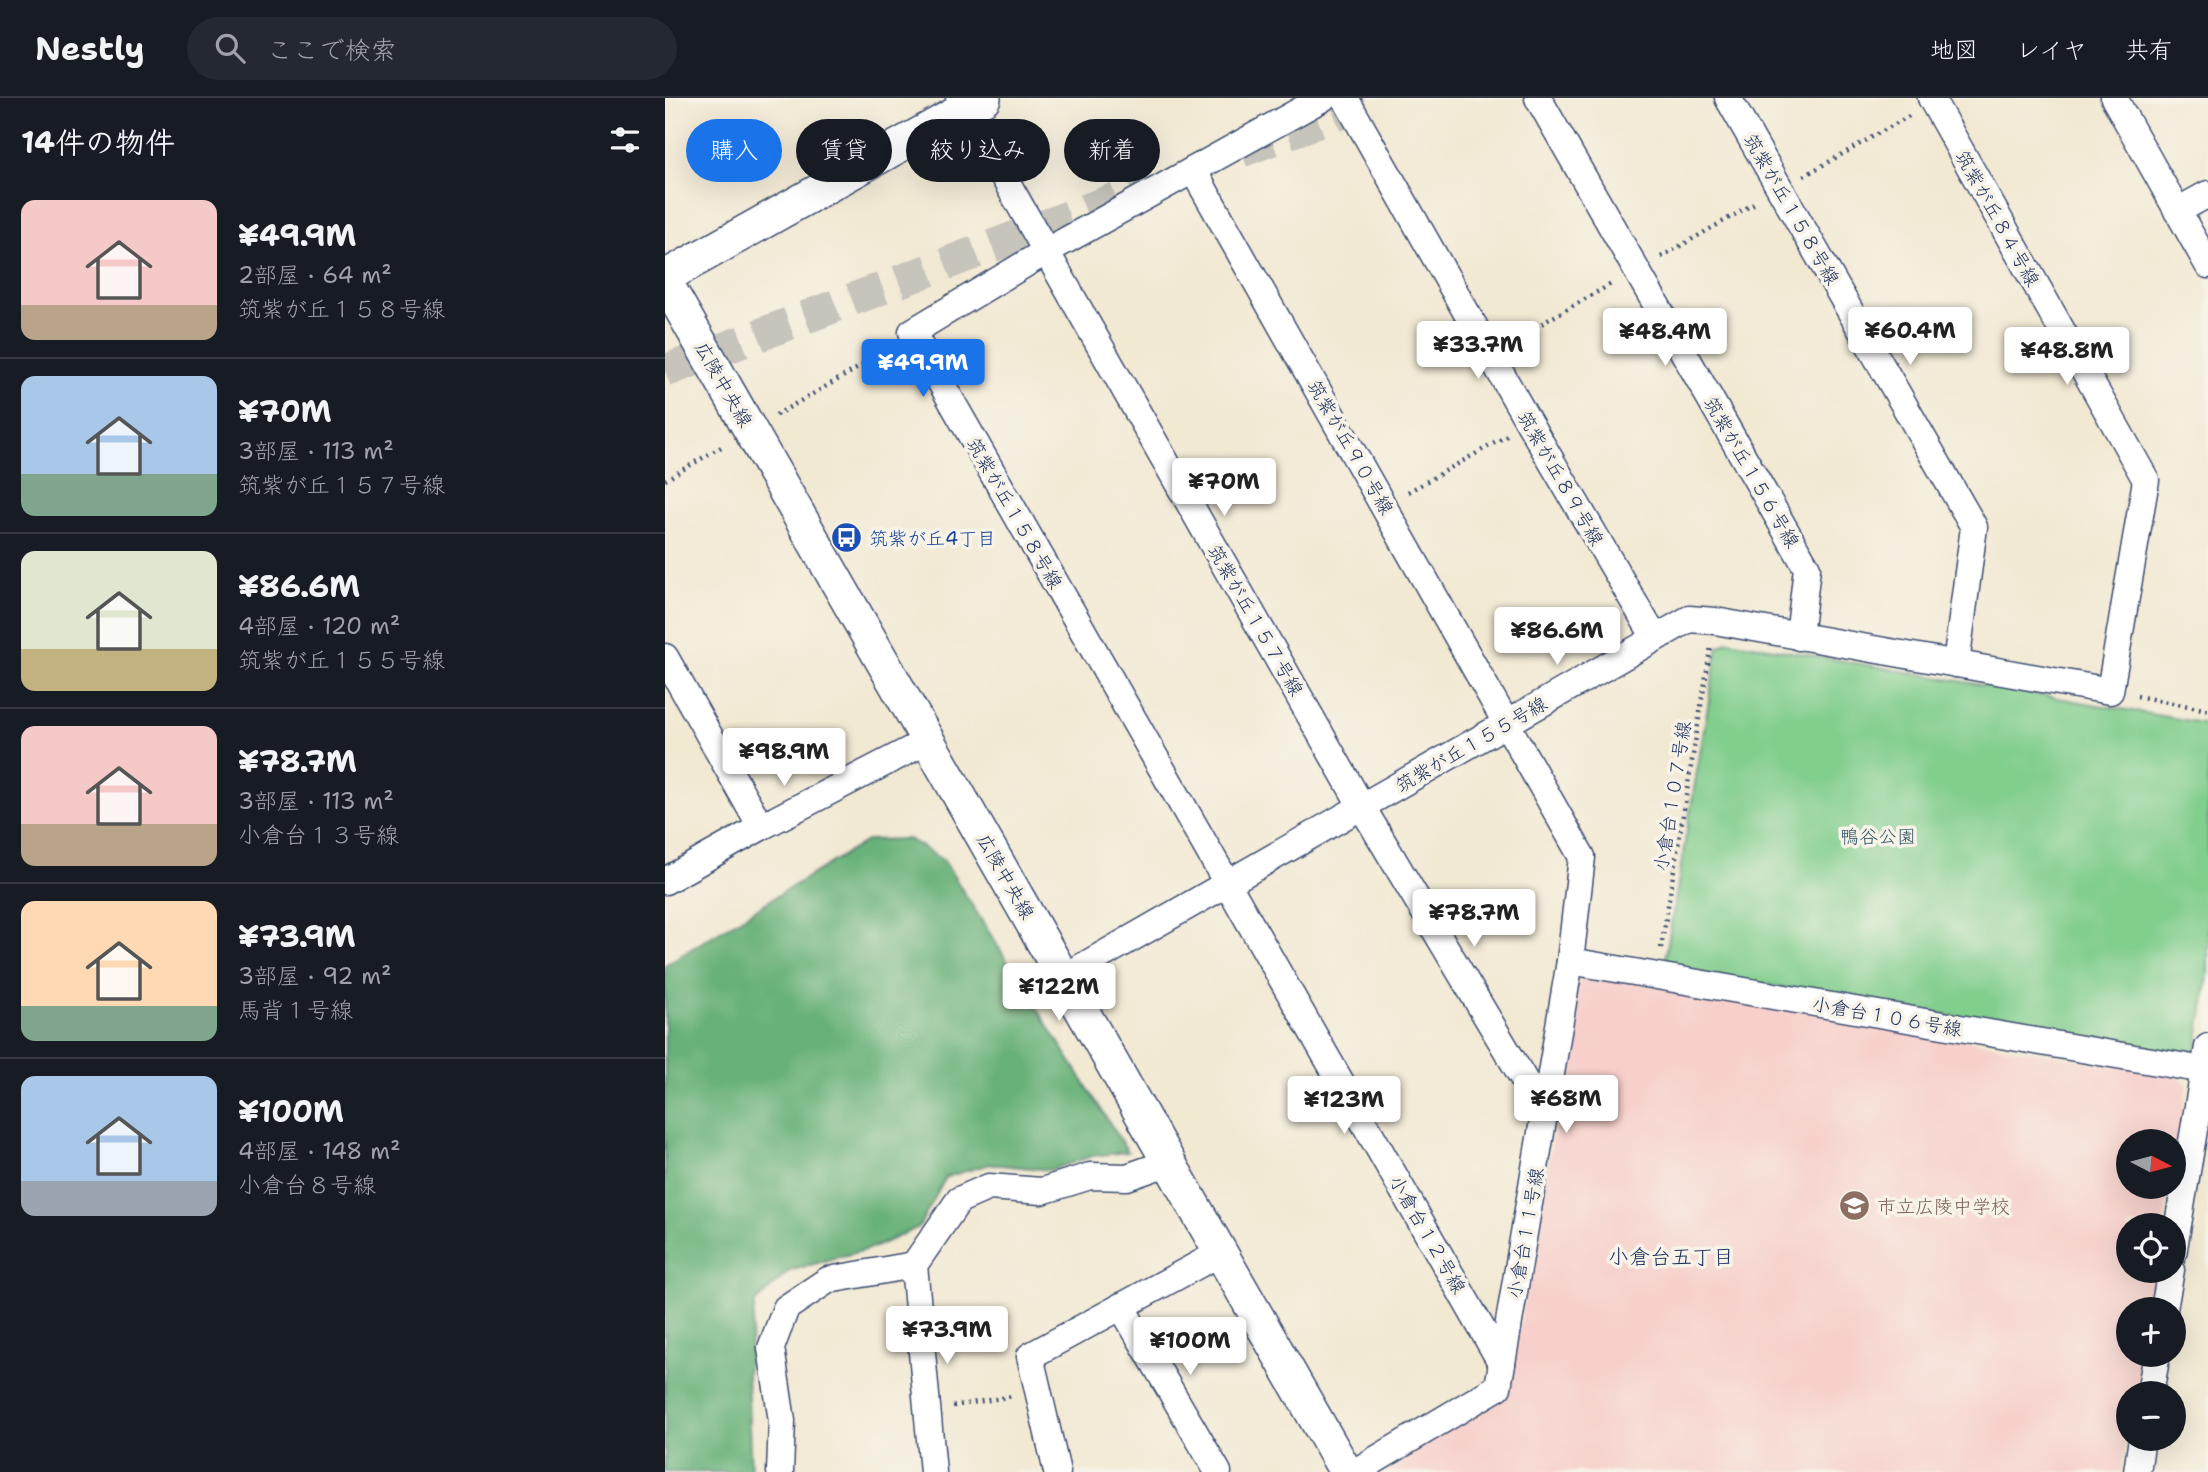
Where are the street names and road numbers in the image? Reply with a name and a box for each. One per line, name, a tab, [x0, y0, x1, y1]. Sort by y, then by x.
street label: 筑紫が丘１５８号線	[1738, 129, 1845, 290]
street label: 筑紫が丘８４号線	[1950, 146, 2045, 291]
street label: 広陵中央線	[689, 337, 758, 432]
street label: 筑紫が丘９０号線	[1302, 375, 1399, 519]
street label: 筑紫が丘１５６号線	[1698, 392, 1805, 553]
street label: 筑紫が丘８９号線	[1512, 406, 1609, 550]
street label: 筑紫が丘１５８号線	[961, 433, 1068, 594]
street label: 筑紫が丘１５７号線	[1202, 540, 1309, 701]
street label: 筑紫が丘１５５号線	[1391, 691, 1552, 798]
street label: 小倉台１０７号線	[1648, 719, 1697, 873]
street label: 広陵中央線	[971, 829, 1040, 924]
street label: 小倉台１０６号線	[1810, 991, 1964, 1042]
street label: 小倉台１１号線	[1502, 1165, 1549, 1301]
street label: 小倉台１２号線	[1383, 1170, 1472, 1298]

